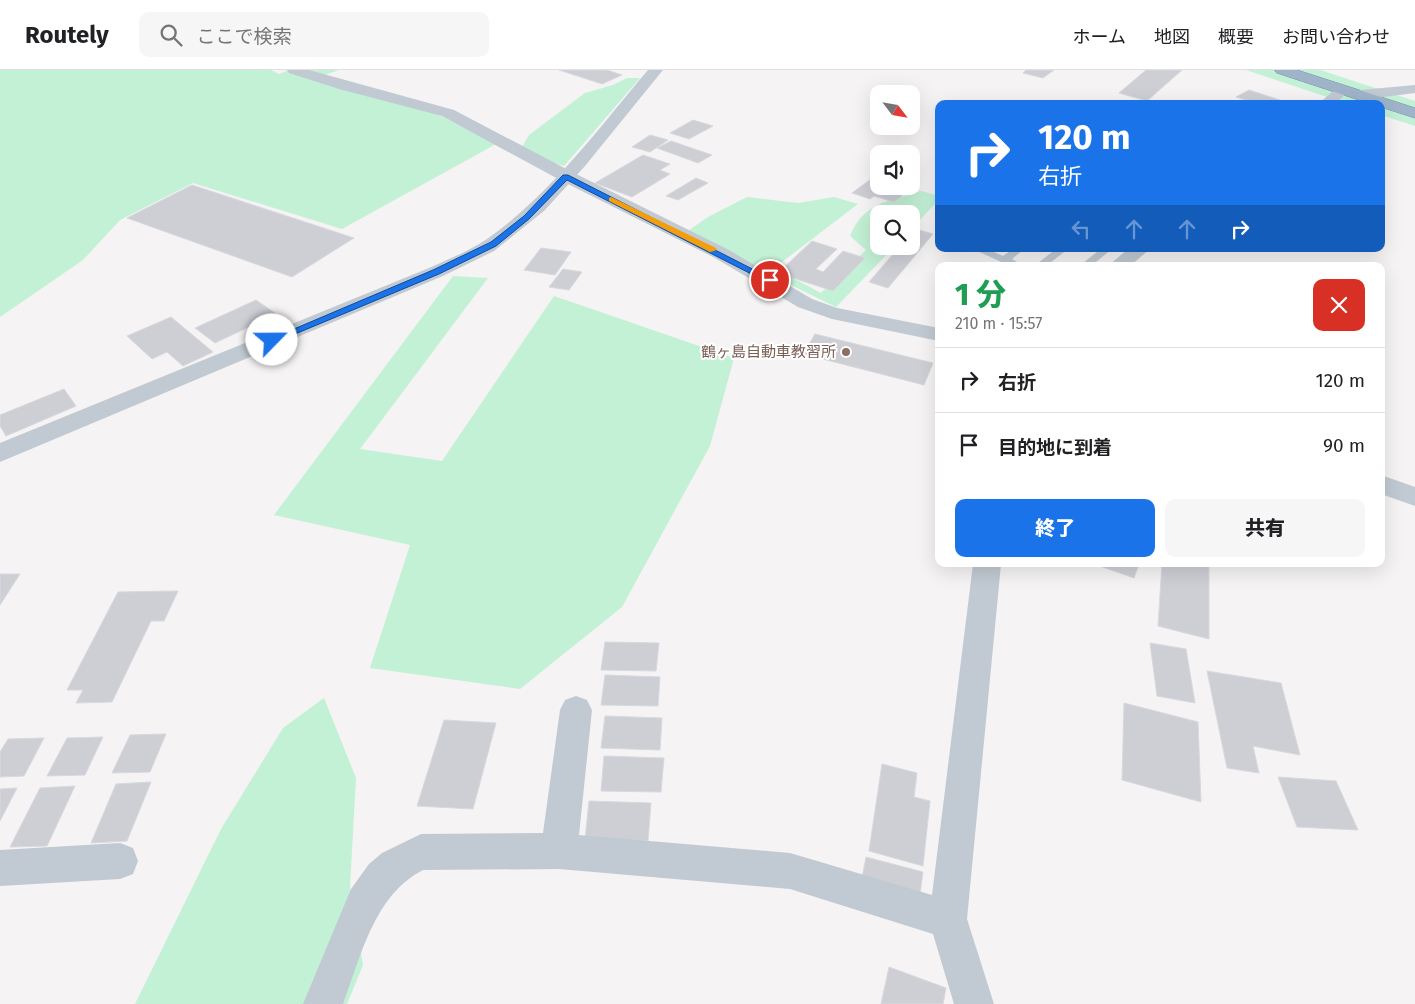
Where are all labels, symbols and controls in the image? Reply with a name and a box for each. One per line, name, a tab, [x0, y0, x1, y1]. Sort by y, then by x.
search box	[139, 12, 489, 57]
text: Routely	[25, 21, 109, 49]
icon: search	[157, 21, 185, 49]
text: ここで検索	[197, 25, 292, 48]
text: ホーム	[1073, 26, 1126, 48]
text: 地図	[1154, 26, 1190, 48]
text: 概要	[1218, 26, 1254, 48]
text: お問い合わせ	[1282, 26, 1390, 48]
north arrow	[870, 85, 920, 135]
map controls	[870, 85, 920, 255]
text: 120 m	[1038, 116, 1131, 158]
icon: right	[955, 120, 1020, 185]
button: sound	[870, 145, 920, 195]
text: 右折	[1038, 163, 1082, 190]
button: search	[870, 205, 920, 255]
icon: left	[1067, 215, 1095, 243]
icon: ahead	[1120, 215, 1148, 243]
icon: ahead	[1173, 215, 1201, 243]
icon: right	[1226, 215, 1254, 243]
pin	[749, 259, 791, 301]
icon: arrive	[756, 266, 784, 294]
text: 1 分	[955, 277, 1006, 313]
button: close	[1313, 279, 1365, 331]
position arrow	[245, 313, 297, 365]
text: 210 m · 15:57	[955, 314, 1042, 333]
place label: 鶴ヶ島自動車教習所	[701, 343, 836, 361]
marker: 鶴ヶ島自動車教習所	[840, 346, 852, 358]
icon: right	[955, 366, 983, 394]
text: 120 m	[1315, 369, 1365, 392]
text: 右折	[998, 371, 1036, 394]
icon: arrive	[955, 431, 983, 459]
text: 90 m	[1323, 434, 1365, 457]
text: 目的地に到着	[998, 436, 1112, 459]
button: 終了	[955, 499, 1155, 557]
button: 共有	[1165, 499, 1365, 557]

